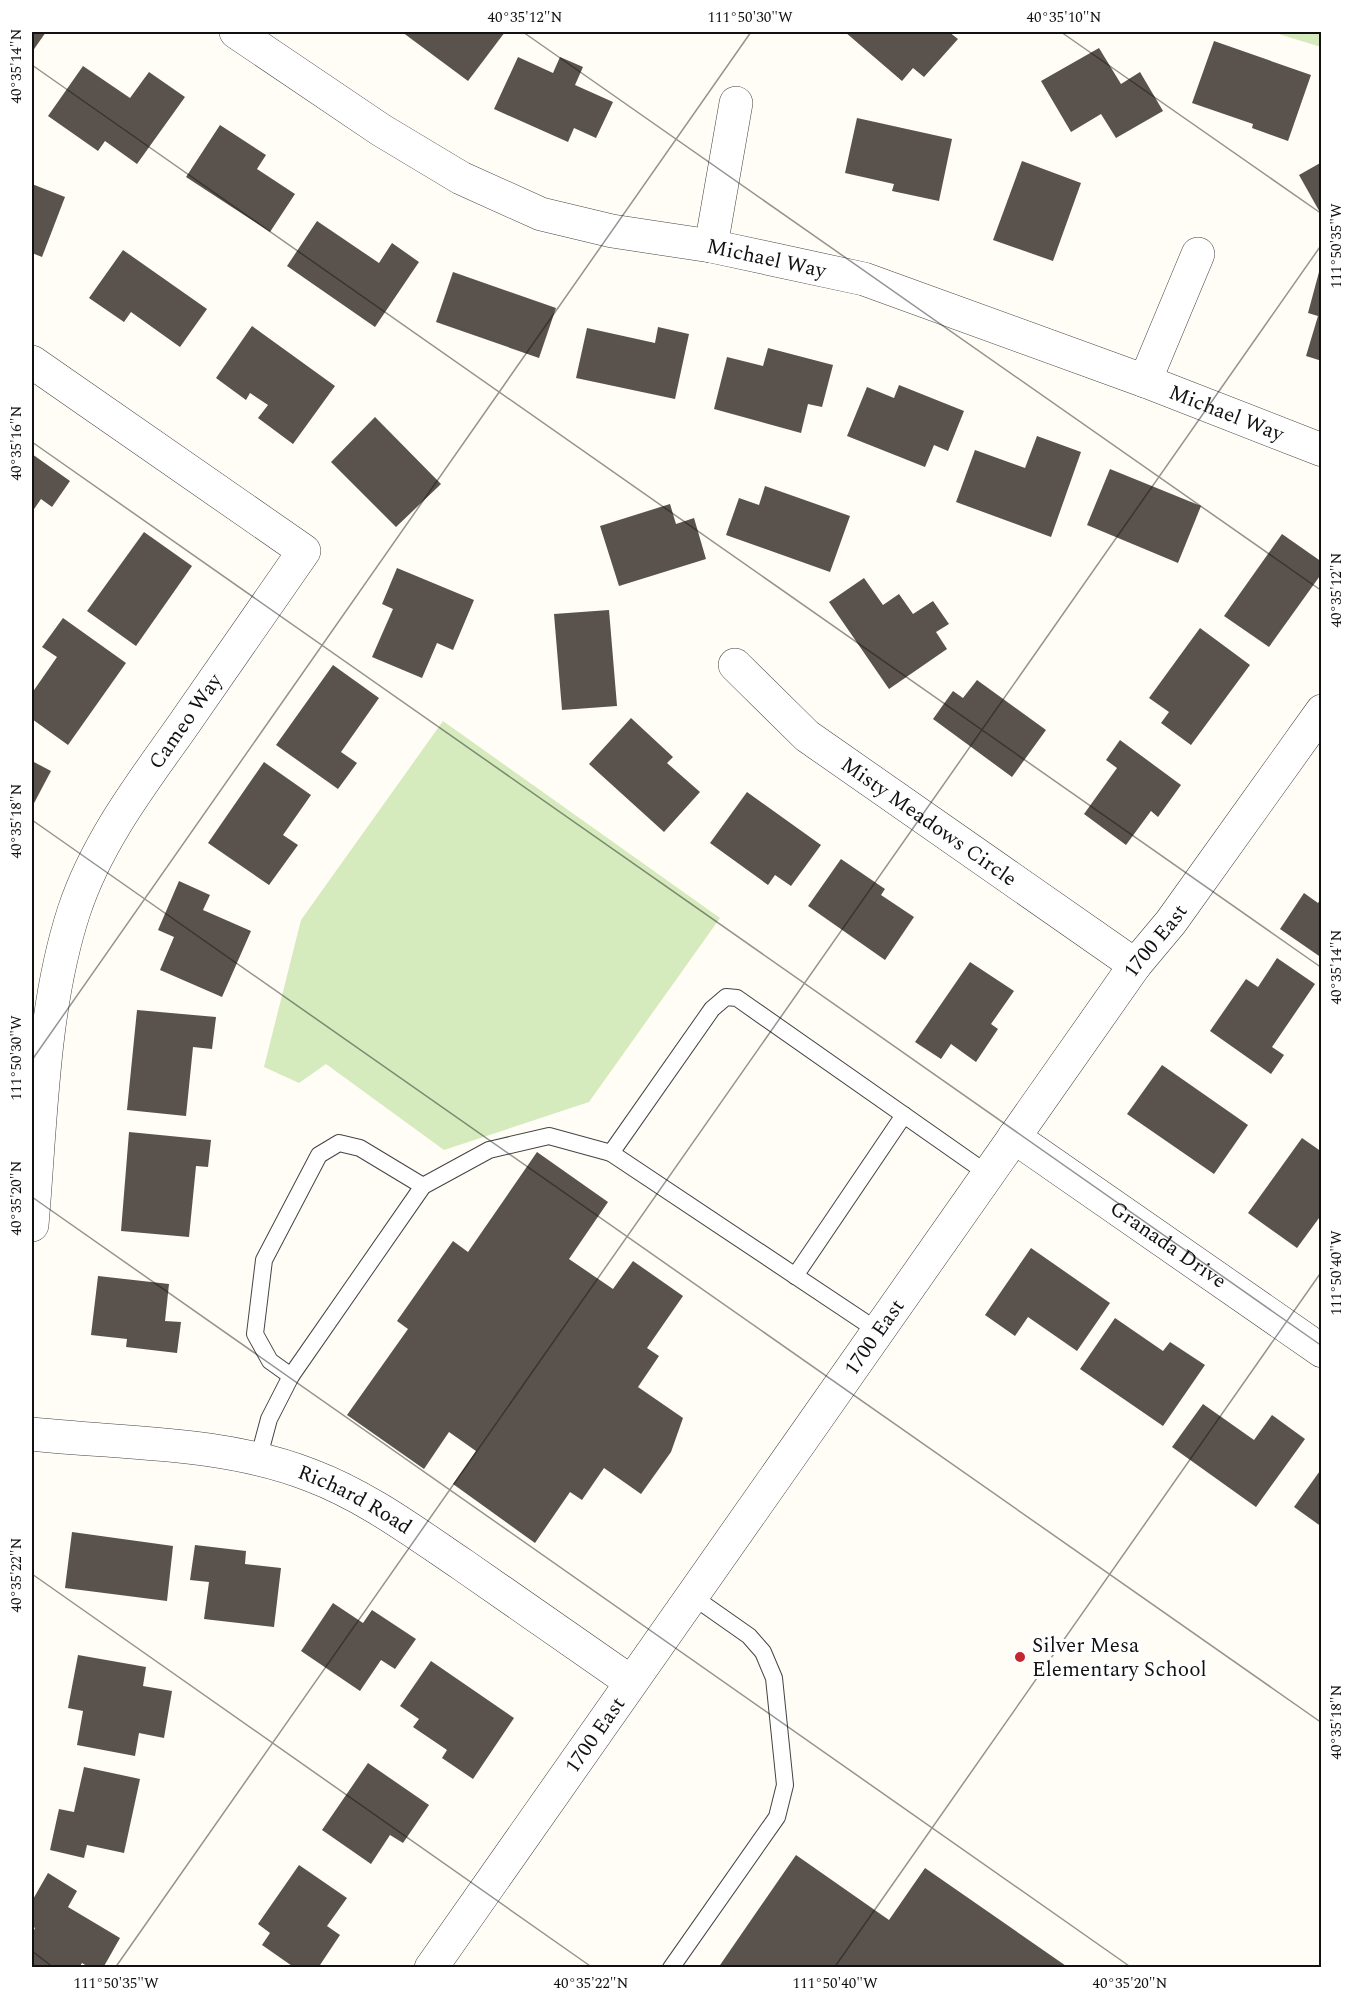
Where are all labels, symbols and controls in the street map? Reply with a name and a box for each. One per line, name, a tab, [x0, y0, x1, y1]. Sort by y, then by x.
text: 40°35'12"N	[488, 6, 563, 29]
text: 111°50'30"W	[707, 6, 793, 29]
text: 40°35'10"N	[1027, 6, 1102, 29]
text: 40°35'14"N	[5, 28, 28, 104]
text: 111°50'35"W	[1325, 203, 1348, 289]
street label: Michael Way	[704, 231, 830, 288]
street label: Michael Way	[1164, 377, 1289, 451]
text: 40°35'16"N	[5, 405, 28, 481]
text: 40°35'12"N	[1325, 552, 1348, 628]
street label: Cameo Way	[141, 666, 231, 776]
street label: Misty Meadows Circle	[834, 749, 1023, 895]
text: 40°35'18"N	[5, 783, 28, 859]
street label: 1700 East	[1116, 898, 1196, 985]
text: 40°35'14"N	[1325, 929, 1348, 1005]
text: 111°50'30"W	[5, 1015, 28, 1101]
text: 40°35'20"N	[5, 1160, 28, 1236]
street label: Granada Drive	[1103, 1193, 1233, 1297]
text: 111°50'40"W	[1325, 1230, 1348, 1316]
street label: 1700 East	[837, 1292, 913, 1383]
street label: Richard Road	[293, 1457, 418, 1543]
text: 40°35'22"N	[5, 1537, 28, 1613]
place label: Silver Mesa Elementary School	[1032, 1630, 1207, 1686]
marker: Silver Mesa Elementary School	[1013, 1650, 1027, 1664]
text: 40°35'18"N	[1325, 1684, 1348, 1760]
street label: 1700 East	[557, 1690, 634, 1780]
text: 111°50'35"W	[73, 1972, 159, 1995]
text: 40°35'22"N	[554, 1972, 629, 1995]
text: 111°50'40"W	[792, 1972, 878, 1995]
text: 40°35'20"N	[1093, 1972, 1168, 1995]

